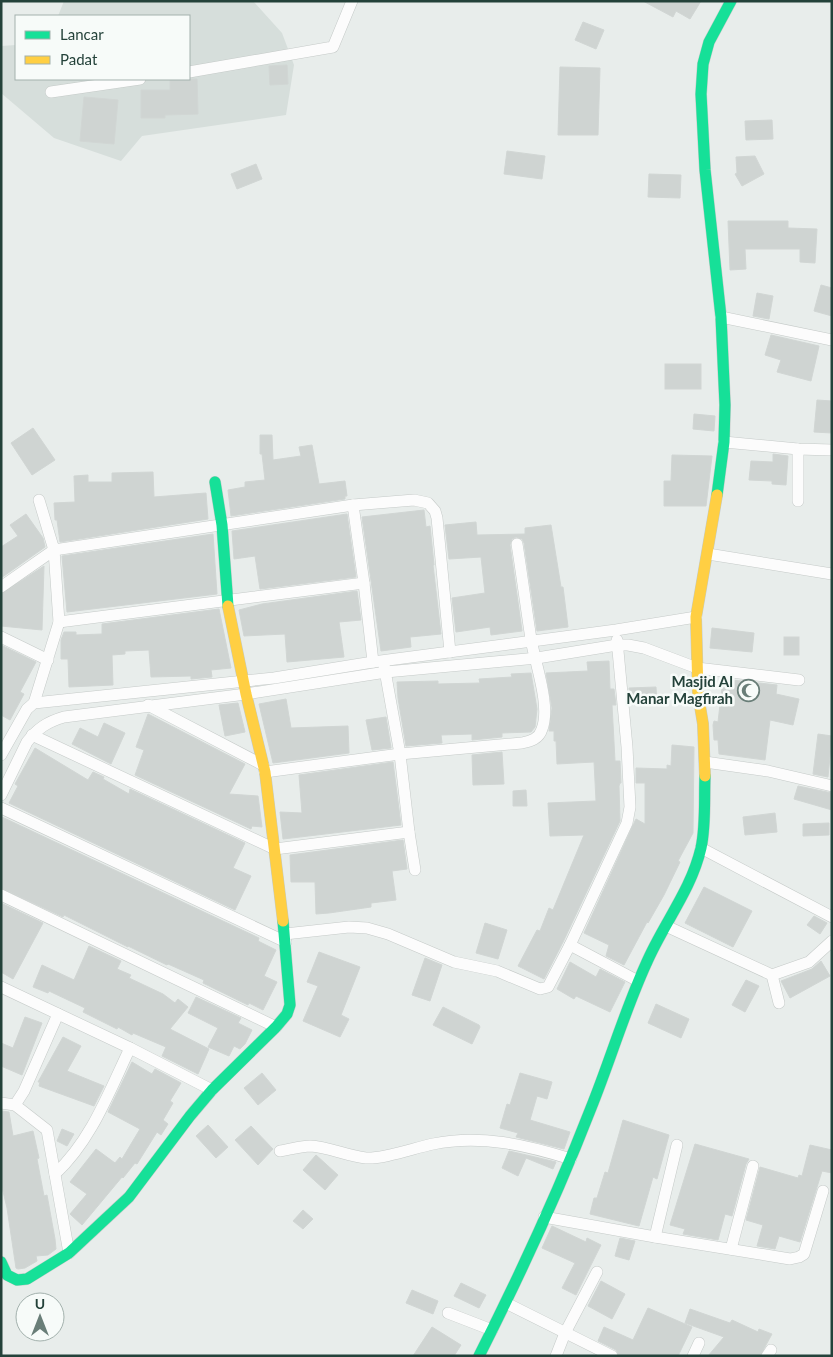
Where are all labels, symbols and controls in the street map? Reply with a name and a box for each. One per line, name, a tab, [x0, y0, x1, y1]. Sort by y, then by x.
legend	[15, 15, 190, 80]
text: Lancar	[60, 25, 104, 43]
text: Padat	[60, 50, 98, 68]
place label: Masjid Al Manar Magfirah	[626, 672, 733, 707]
mosque icon: Masjid Al Manar Magfirah	[737, 679, 761, 703]
north arrow	[15, 1292, 65, 1342]
text: U	[35, 1295, 45, 1312]

